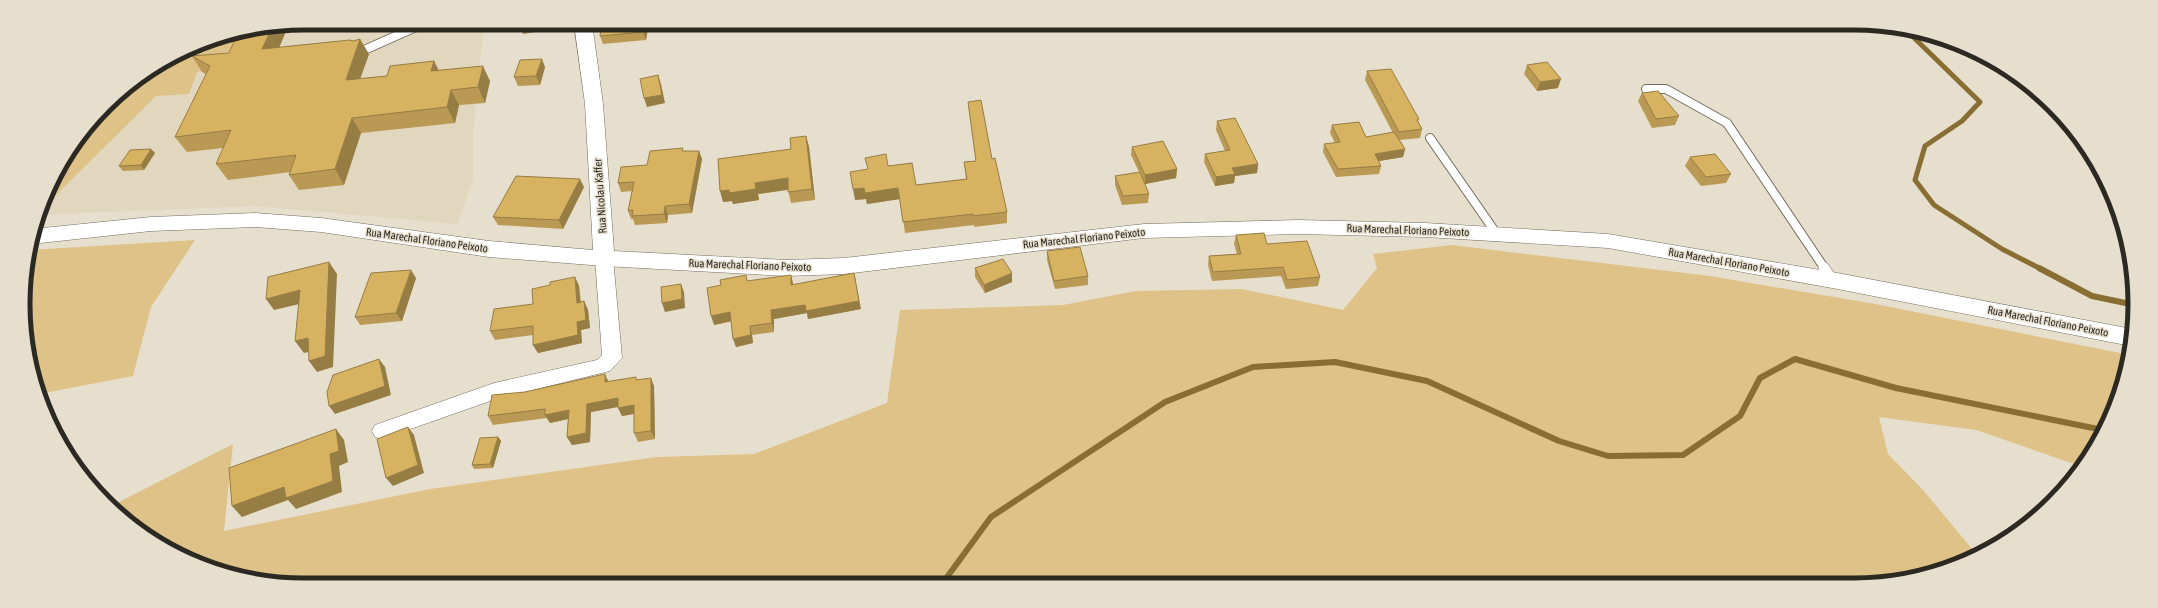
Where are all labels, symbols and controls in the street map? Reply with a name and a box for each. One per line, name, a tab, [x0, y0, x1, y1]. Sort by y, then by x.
street label: Rua Nicolau Kaffer	[591, 157, 609, 234]
street label: Rua Marechal Floriano Peixoto	[1346, 222, 1470, 238]
street label: Rua Marechal Floriano Peixoto	[365, 226, 489, 254]
street label: Rua Marechal Floriano Peixoto	[1022, 226, 1146, 250]
street label: Rua Marechal Floriano Peixoto	[1667, 245, 1791, 279]
street label: Rua Marechal Floriano Peixoto	[688, 257, 812, 273]
street label: Rua Marechal Floriano Peixoto	[1987, 303, 2109, 339]

